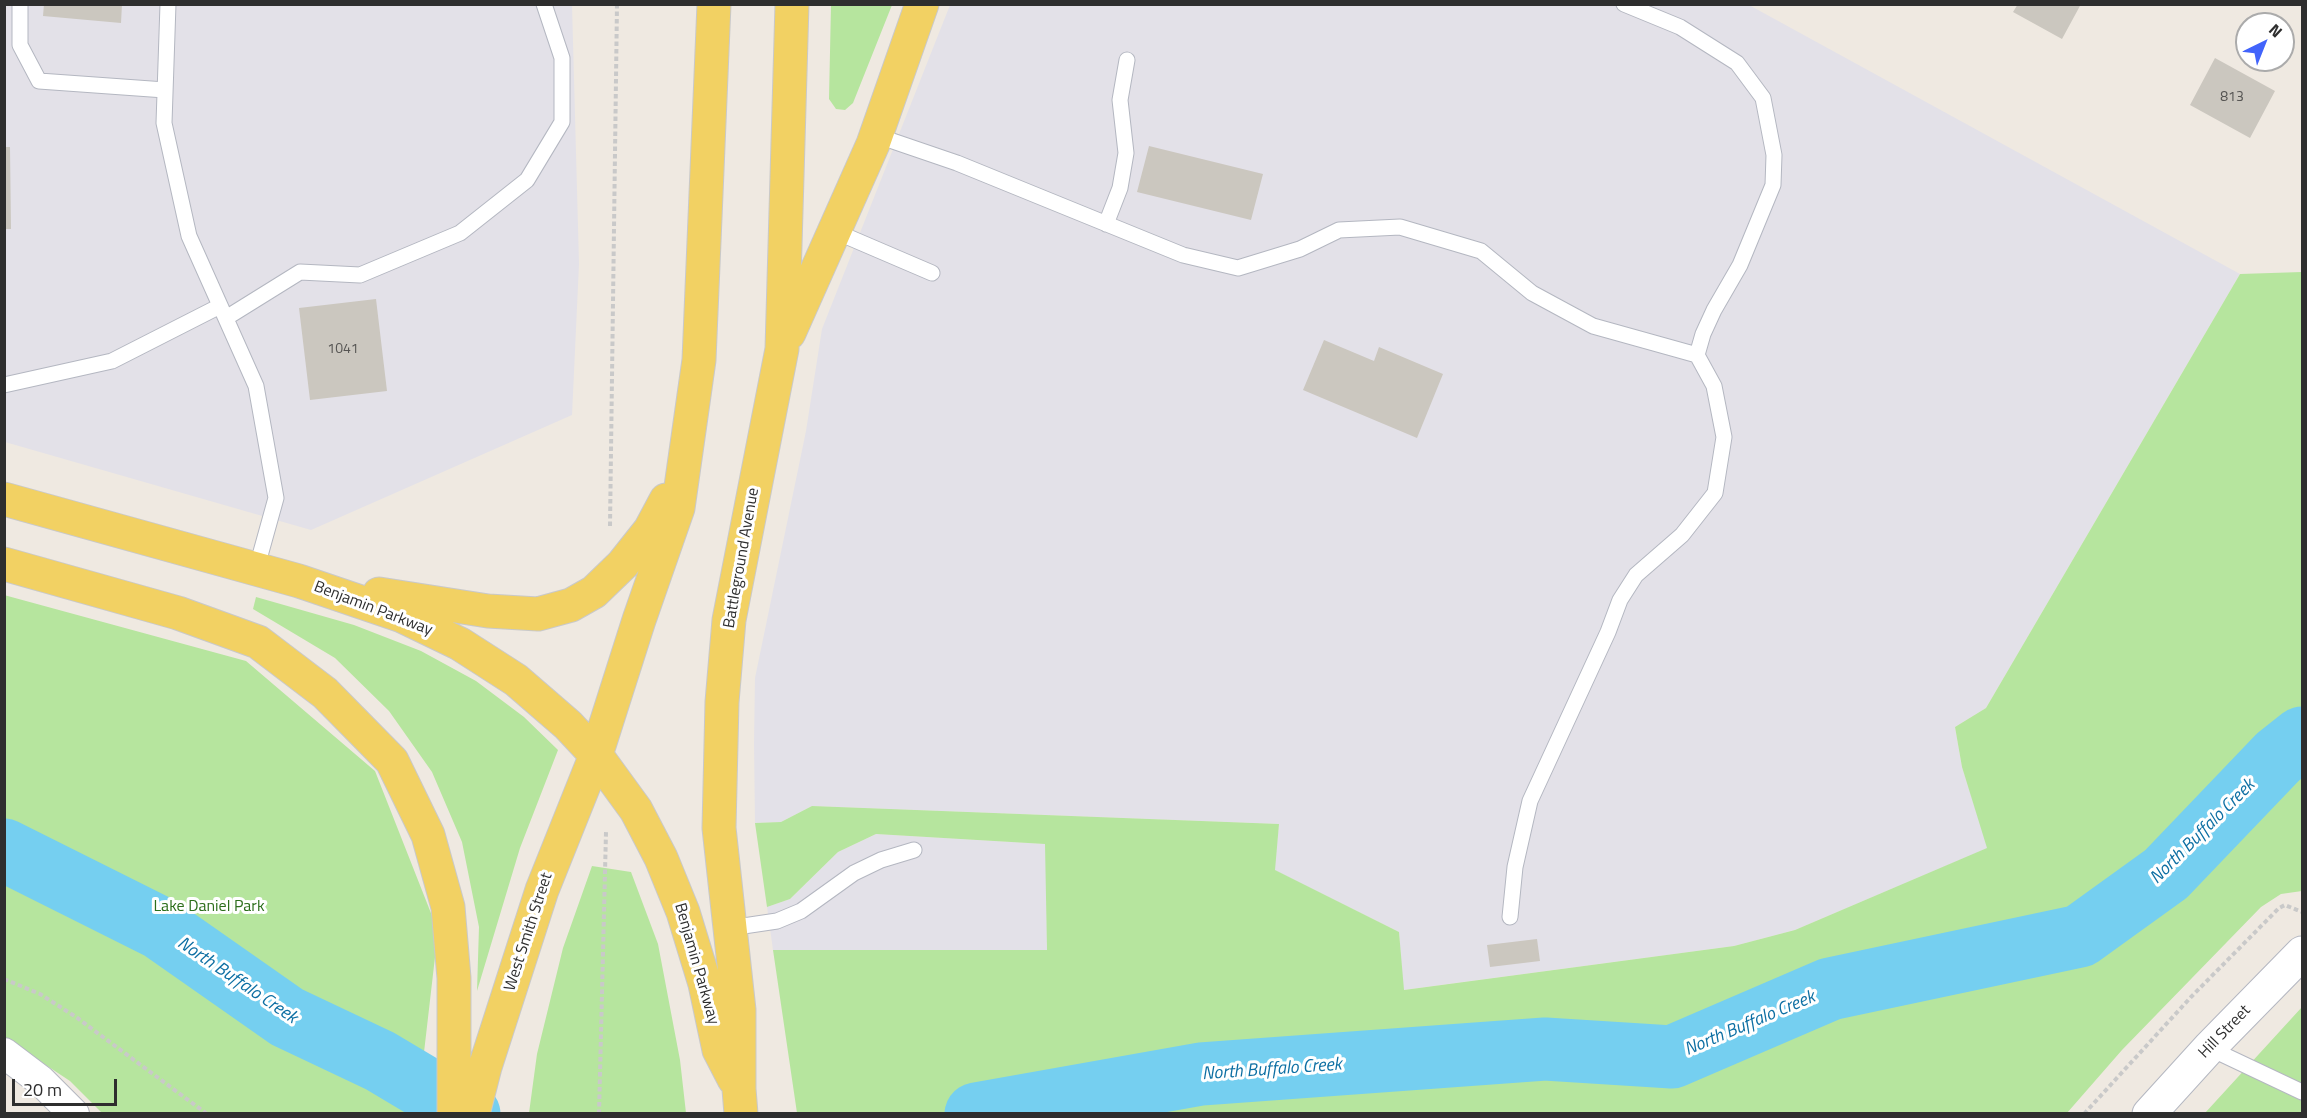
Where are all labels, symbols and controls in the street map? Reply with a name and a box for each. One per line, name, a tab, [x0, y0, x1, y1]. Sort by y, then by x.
north arrow	[2235, 12, 2295, 72]
text: N	[2264, 18, 2288, 43]
house number: 813	[2220, 90, 2244, 106]
house number: 1041	[327, 342, 359, 358]
street label: Battleground Avenue	[720, 486, 764, 630]
street label: Benjamin Parkway	[311, 578, 435, 640]
water label: North Buffalo Creek	[2146, 775, 2260, 889]
street label: West Smith Street	[501, 871, 557, 993]
park label: Lake Daniel Park	[153, 897, 265, 917]
street label: Benjamin Parkway	[669, 901, 723, 1027]
water label: North Buffalo Creek	[173, 933, 301, 1029]
water label: North Buffalo Creek	[1681, 987, 1819, 1061]
street label: Hill Street	[2195, 1001, 2255, 1063]
water label: North Buffalo Creek	[1202, 1054, 1342, 1086]
scale bar	[15, 1067, 120, 1105]
text: 20 m	[23, 1076, 62, 1103]

